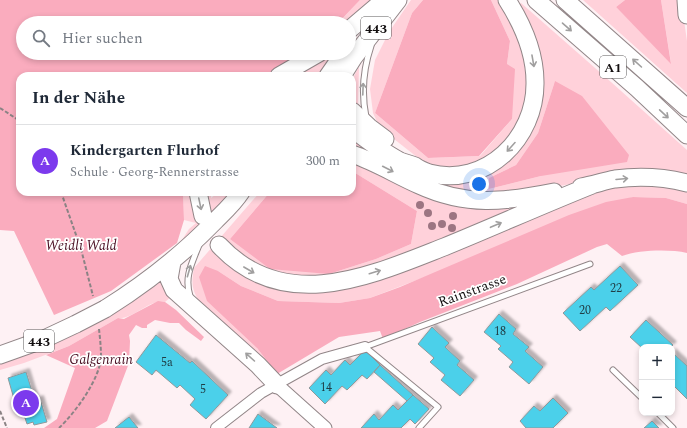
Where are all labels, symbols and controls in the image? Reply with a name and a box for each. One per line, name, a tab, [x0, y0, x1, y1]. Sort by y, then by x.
search box	[16, 16, 356, 60]
road number: 443	[361, 17, 391, 39]
one-way arrow	[562, 23, 572, 32]
icon: search	[30, 27, 52, 49]
text: Hier suchen	[62, 27, 143, 50]
one-way arrow	[529, 54, 537, 67]
road number: A1	[600, 56, 626, 78]
one-way arrow	[632, 59, 642, 68]
one-way arrow	[359, 83, 367, 96]
text: In der Nähe	[32, 85, 125, 111]
one-way arrow	[659, 109, 669, 118]
text: Kindergarten Flurhof	[70, 139, 219, 162]
one-way arrow	[506, 142, 515, 152]
text: A	[40, 151, 50, 171]
text: 300 m	[306, 151, 340, 171]
text: Schule · Georg-Rennerstrasse	[70, 162, 239, 182]
one-way arrow	[382, 166, 394, 174]
your location	[469, 174, 489, 194]
one-way arrow	[615, 175, 628, 182]
one-way arrow	[196, 197, 204, 210]
one-way arrow	[490, 221, 502, 228]
park label: Weidli Wald	[45, 235, 117, 256]
one-way arrow	[186, 265, 193, 278]
one-way arrow	[243, 266, 255, 274]
one-way arrow	[369, 268, 382, 275]
street label: Rainstrasse	[435, 268, 509, 312]
house number: 22	[610, 279, 622, 298]
house number: 20	[579, 301, 591, 320]
house number: 18	[494, 322, 506, 341]
road number: 443	[24, 330, 54, 352]
map controls	[639, 344, 675, 416]
button: +	[639, 344, 675, 380]
park label: Galgenrain	[69, 349, 133, 370]
house number: 5a	[161, 353, 173, 372]
one-way arrow	[245, 353, 255, 362]
house number: 14	[320, 378, 332, 397]
house number: 5	[200, 380, 206, 399]
button: −	[639, 380, 675, 416]
pin: A	[13, 388, 39, 418]

